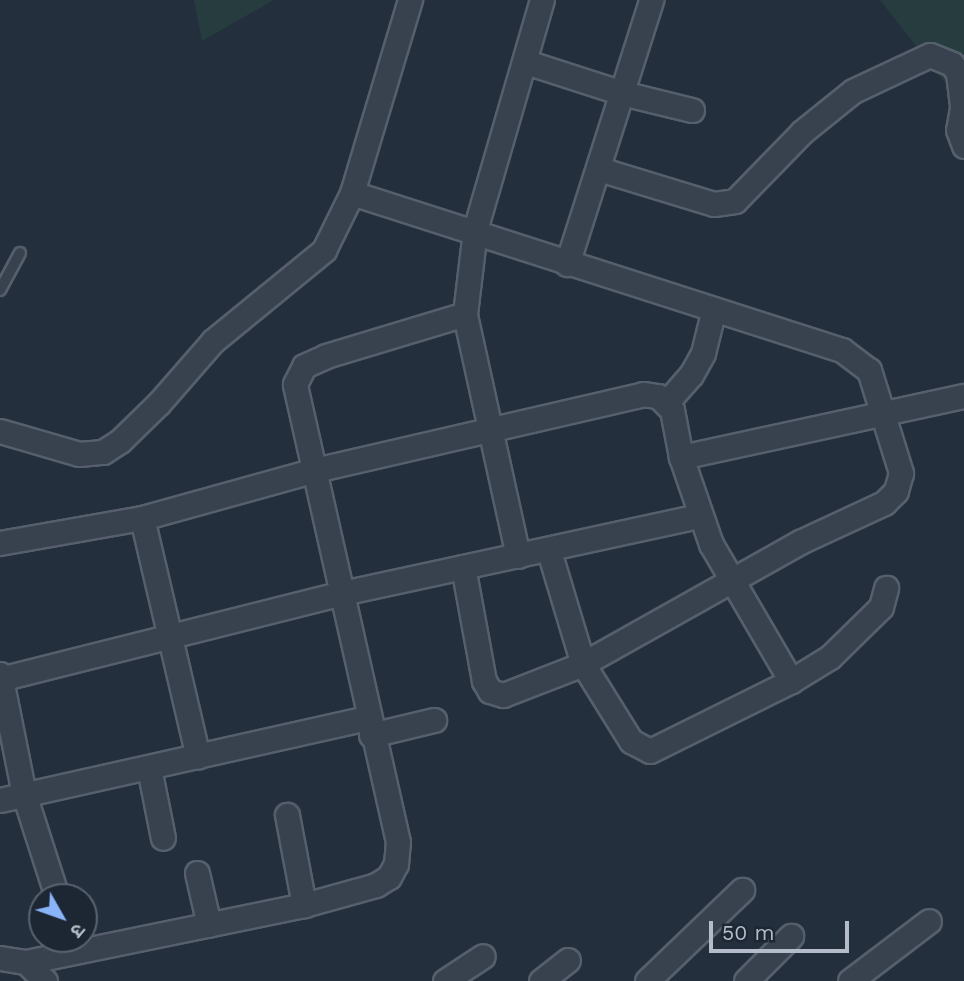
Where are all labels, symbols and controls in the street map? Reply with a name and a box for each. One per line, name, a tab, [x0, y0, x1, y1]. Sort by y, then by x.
north arrow	[28, 883, 98, 953]
scale bar	[712, 908, 852, 952]
text: उ	[66, 919, 90, 942]
text: 50 m	[722, 920, 774, 945]

